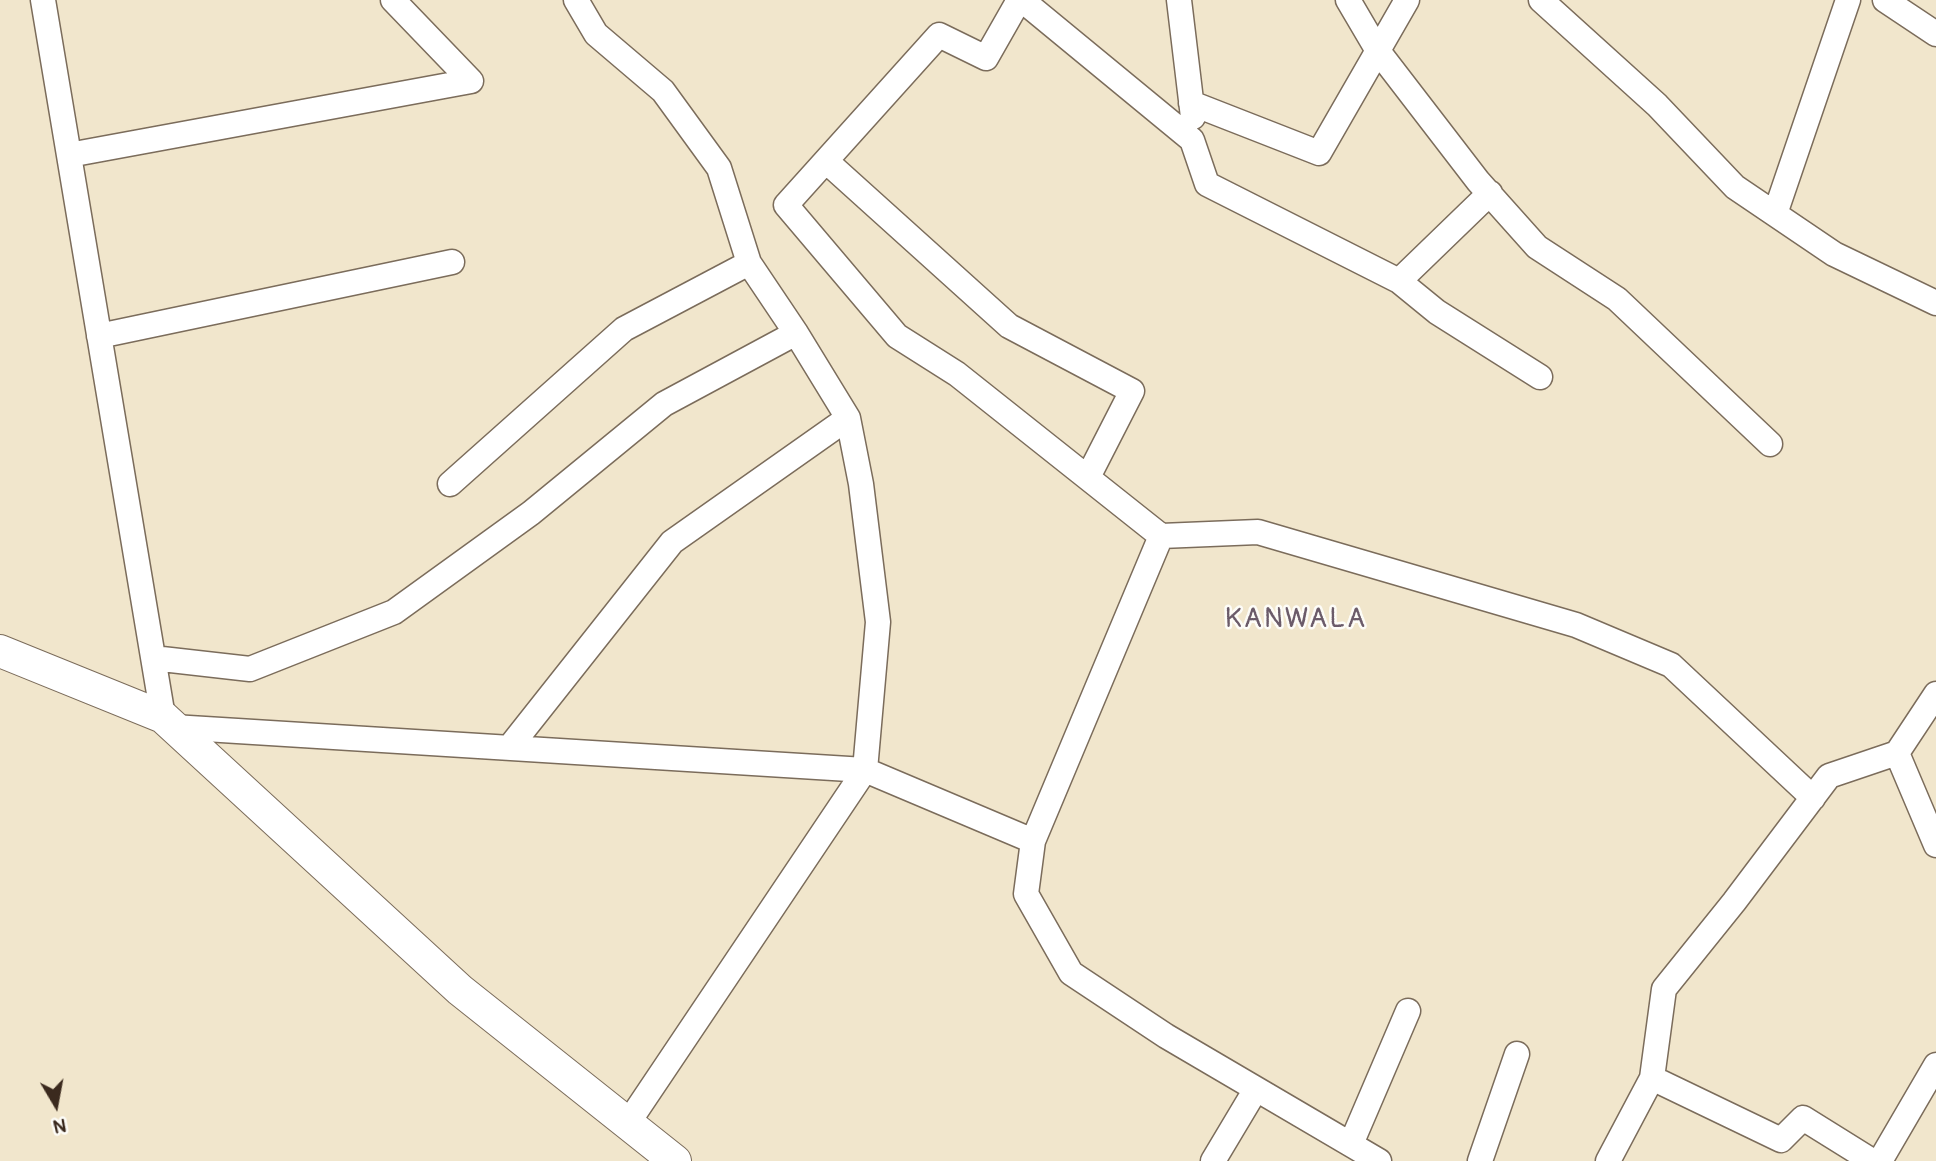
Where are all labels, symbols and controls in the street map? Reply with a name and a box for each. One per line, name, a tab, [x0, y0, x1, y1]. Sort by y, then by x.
district label: KANWALA	[1226, 603, 1366, 637]
north arrow	[21, 1070, 91, 1140]
text: N	[51, 1113, 68, 1139]

